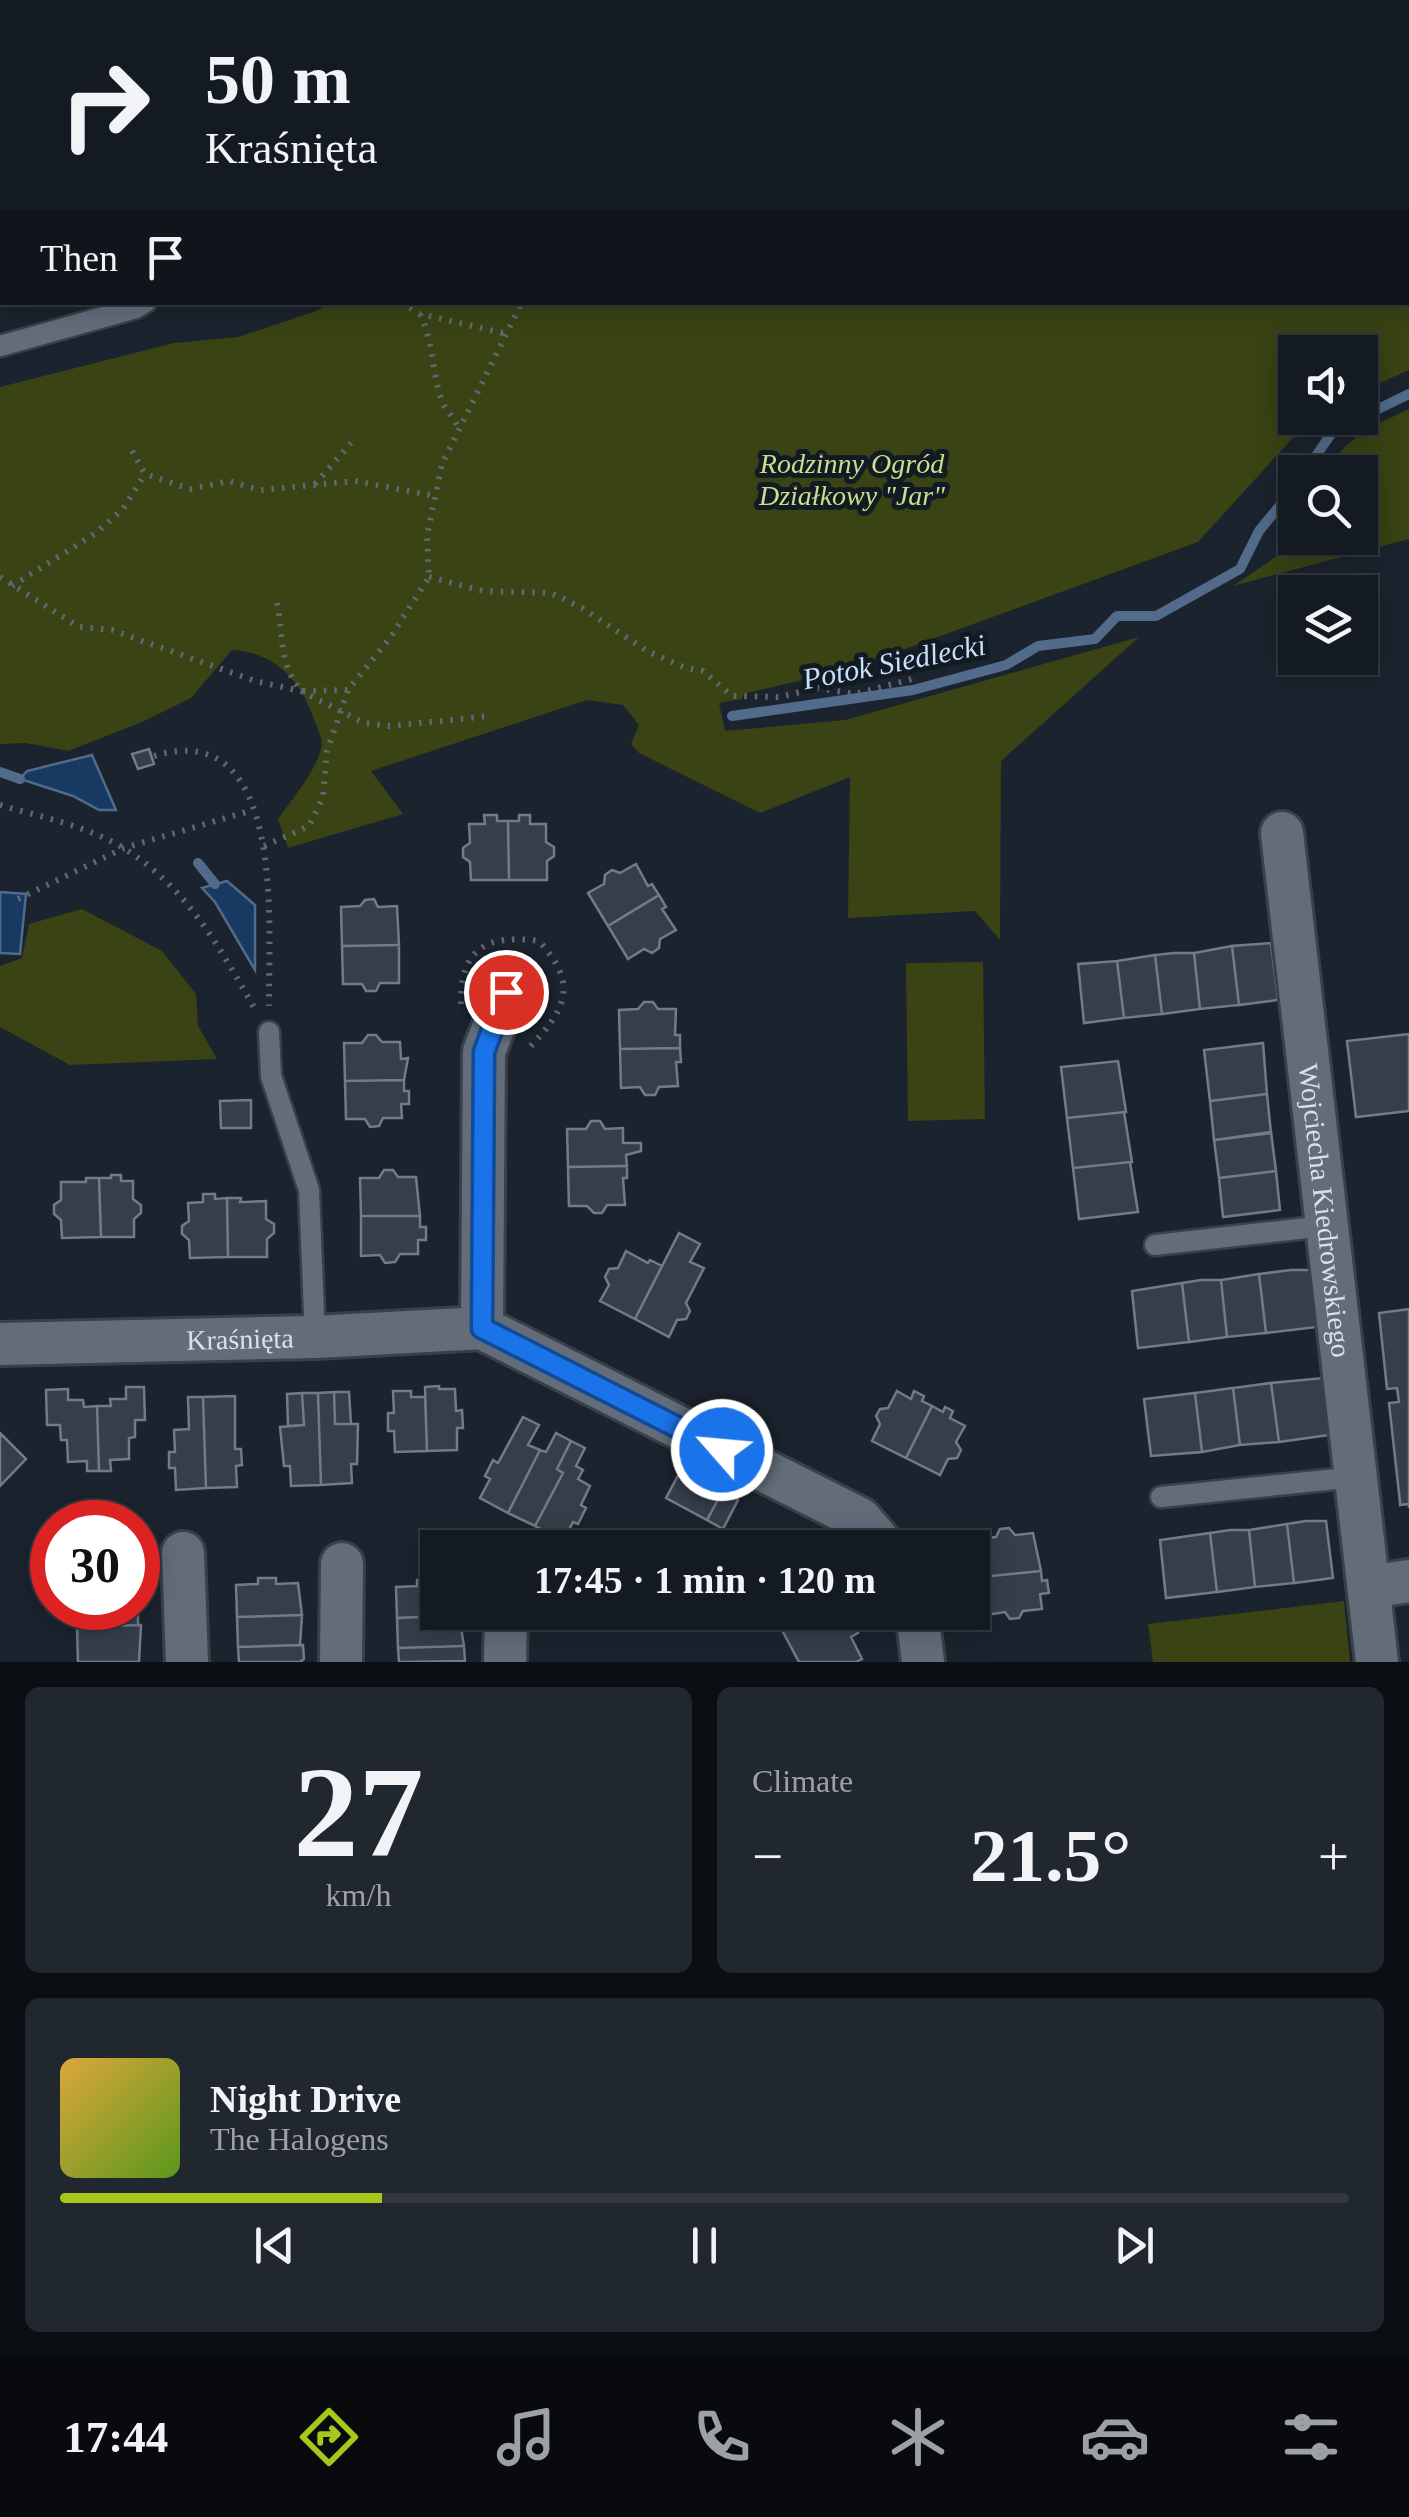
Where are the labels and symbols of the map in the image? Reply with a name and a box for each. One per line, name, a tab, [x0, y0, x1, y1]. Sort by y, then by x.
park label: Rodzinny Ogród Działkowy "Jar"	[758, 448, 945, 511]
water label: Potok Siedlecki	[799, 628, 988, 696]
pin	[464, 950, 549, 1035]
street label: Wojciecha Kiedrowskiego	[1293, 1062, 1357, 1359]
street label: Kraśnięta	[186, 1322, 295, 1356]
position arrow	[670, 1398, 774, 1502]
speed limit sign: 30	[30, 1500, 160, 1630]

